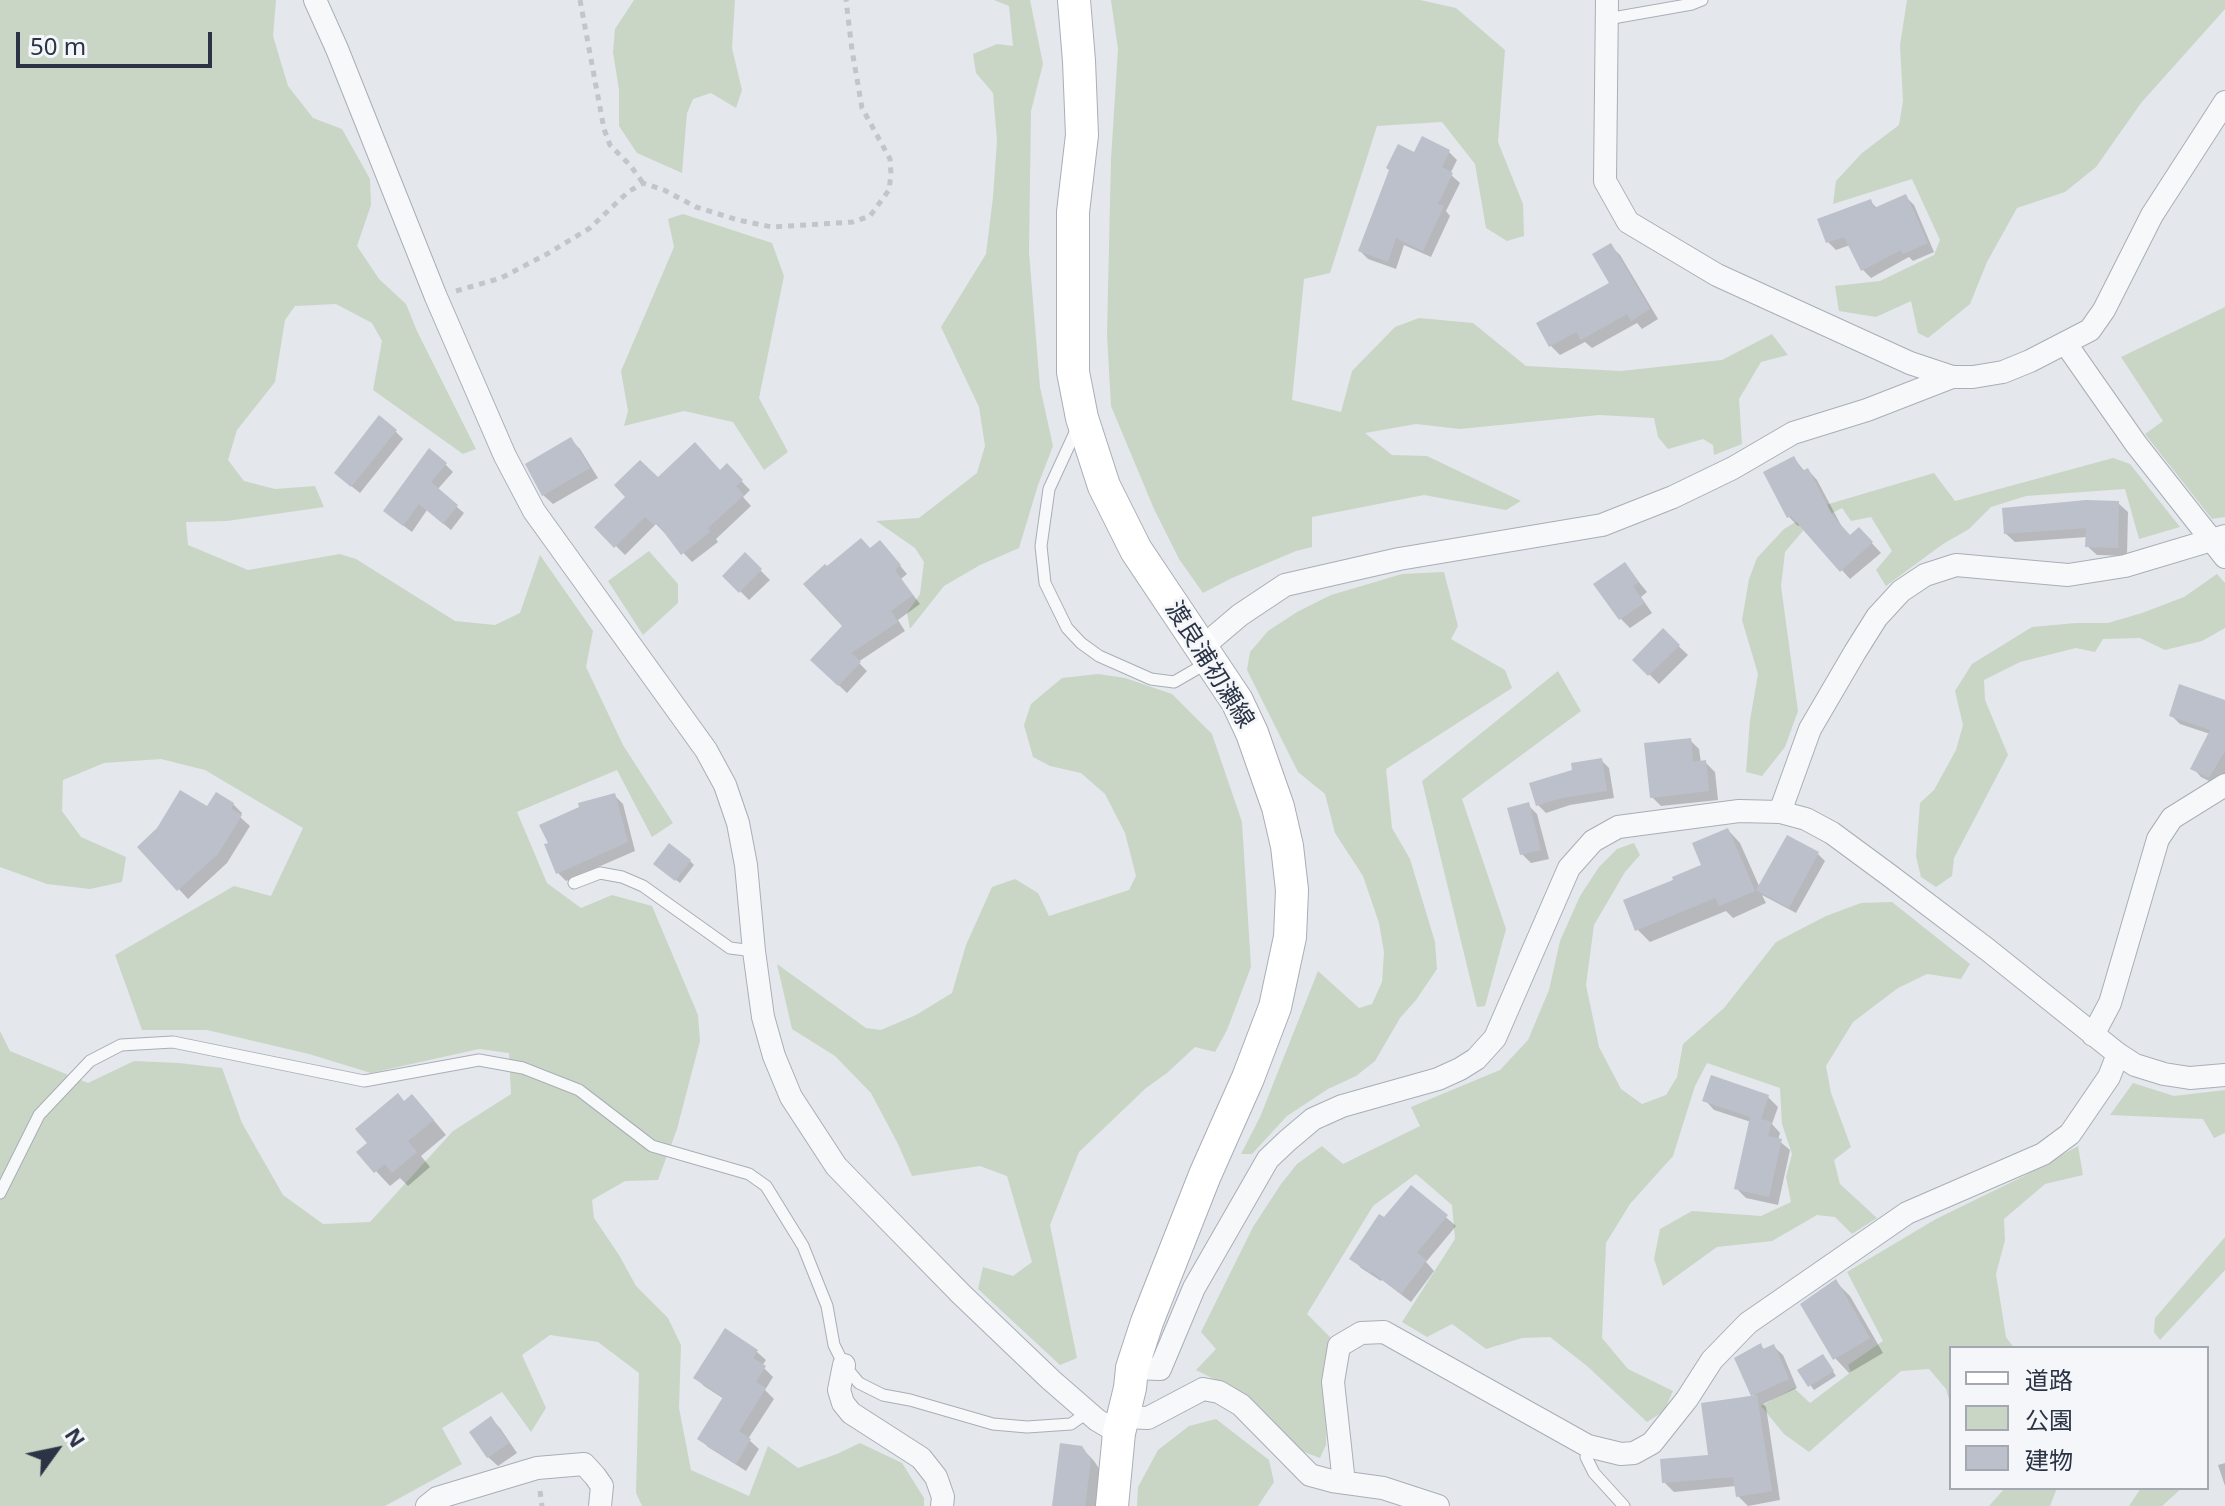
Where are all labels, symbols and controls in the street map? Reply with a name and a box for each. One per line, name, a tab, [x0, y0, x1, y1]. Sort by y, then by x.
scale bar	[20, 16, 216, 66]
text: 50 m	[30, 29, 86, 62]
street label: 渡良浦初瀬線	[1159, 596, 1259, 734]
legend	[1949, 1346, 2209, 1490]
text: 道路	[2025, 1363, 2073, 1396]
text: 公園	[2025, 1403, 2073, 1436]
north arrow	[16, 1410, 96, 1490]
text: N	[59, 1421, 94, 1453]
text: 建物	[2025, 1443, 2073, 1476]

